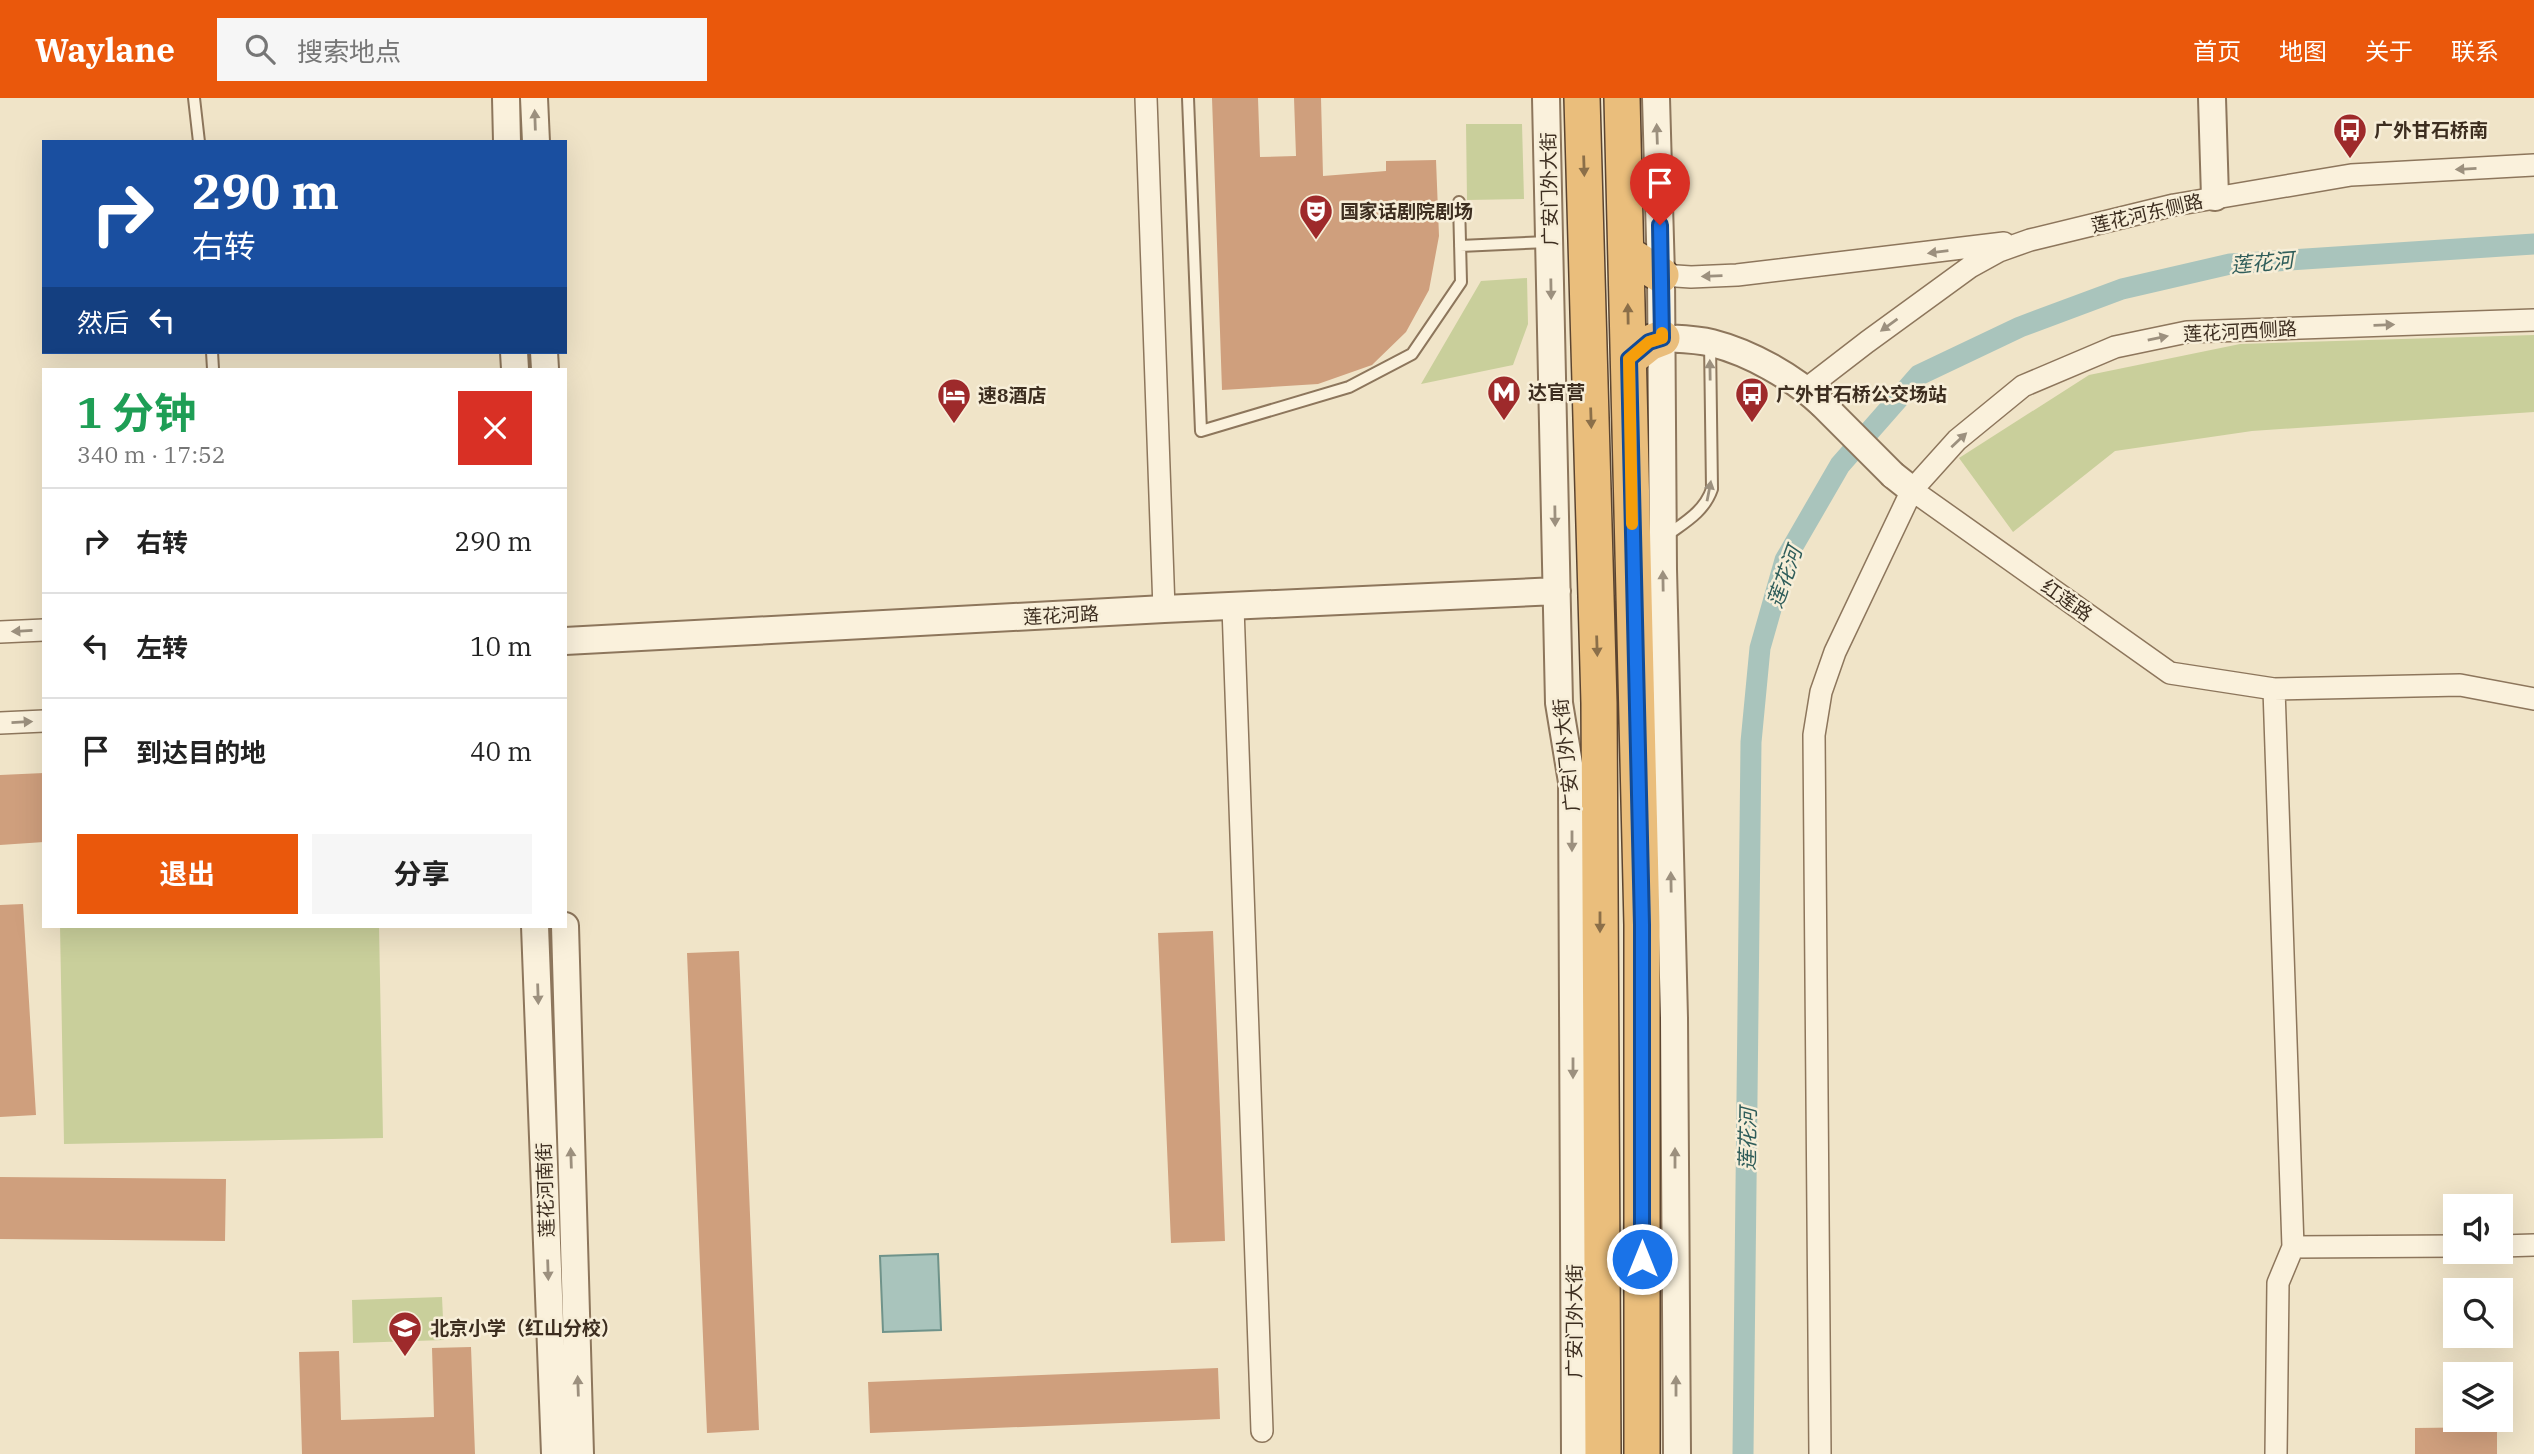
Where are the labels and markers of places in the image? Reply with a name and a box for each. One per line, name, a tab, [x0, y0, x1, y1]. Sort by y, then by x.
bus stop icon: 广外甘石桥南	[2331, 111, 2369, 160]
place label: 广外甘石桥南	[2374, 118, 2488, 142]
pin	[1630, 153, 1690, 225]
theatre icon: 国家话剧院剧场	[1297, 192, 1335, 241]
place label: 国家话剧院剧场	[1340, 199, 1473, 223]
metro station icon: 达官营	[1485, 373, 1523, 422]
bus stop icon: 广外甘石桥公交场站	[1733, 375, 1771, 424]
hotel icon: 速8酒店	[935, 376, 973, 425]
place label: 达官营	[1528, 380, 1585, 404]
place label: 广外甘石桥公交场站	[1776, 382, 1947, 406]
place label: 速8酒店	[978, 383, 1046, 407]
school or university icon: 北京小学（红山分校）	[386, 1309, 424, 1358]
place label: 北京小学（红山分校）	[430, 1316, 620, 1340]

